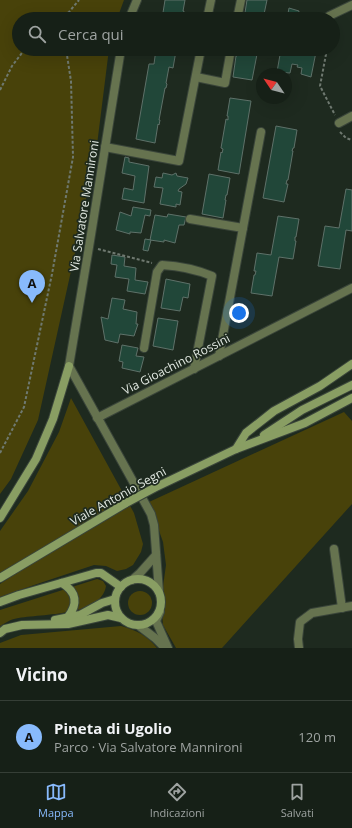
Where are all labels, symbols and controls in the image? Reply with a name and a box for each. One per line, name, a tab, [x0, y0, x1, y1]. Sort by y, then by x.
search box	[12, 12, 340, 56]
icon: search	[26, 23, 48, 45]
text: Cerca qui	[58, 24, 124, 44]
north arrow	[256, 68, 292, 104]
street label: Via Salvatore Mannironi	[65, 139, 103, 273]
pin: A	[19, 270, 45, 303]
your location	[229, 303, 249, 323]
street label: Via Gioachino Rossini	[119, 329, 233, 399]
street label: Viale Antonio Segni	[67, 463, 169, 529]
text: Vicino	[16, 663, 68, 686]
text: Pineta di Ugolio	[54, 718, 172, 738]
text: A	[25, 728, 33, 746]
text: 120 m	[298, 728, 336, 746]
text: Parco · Via Salvatore Mannironi	[54, 738, 243, 756]
tab: Mappa	[38, 781, 74, 820]
tab: Indicazioni	[150, 781, 205, 820]
tab: Salvati	[281, 781, 314, 820]

